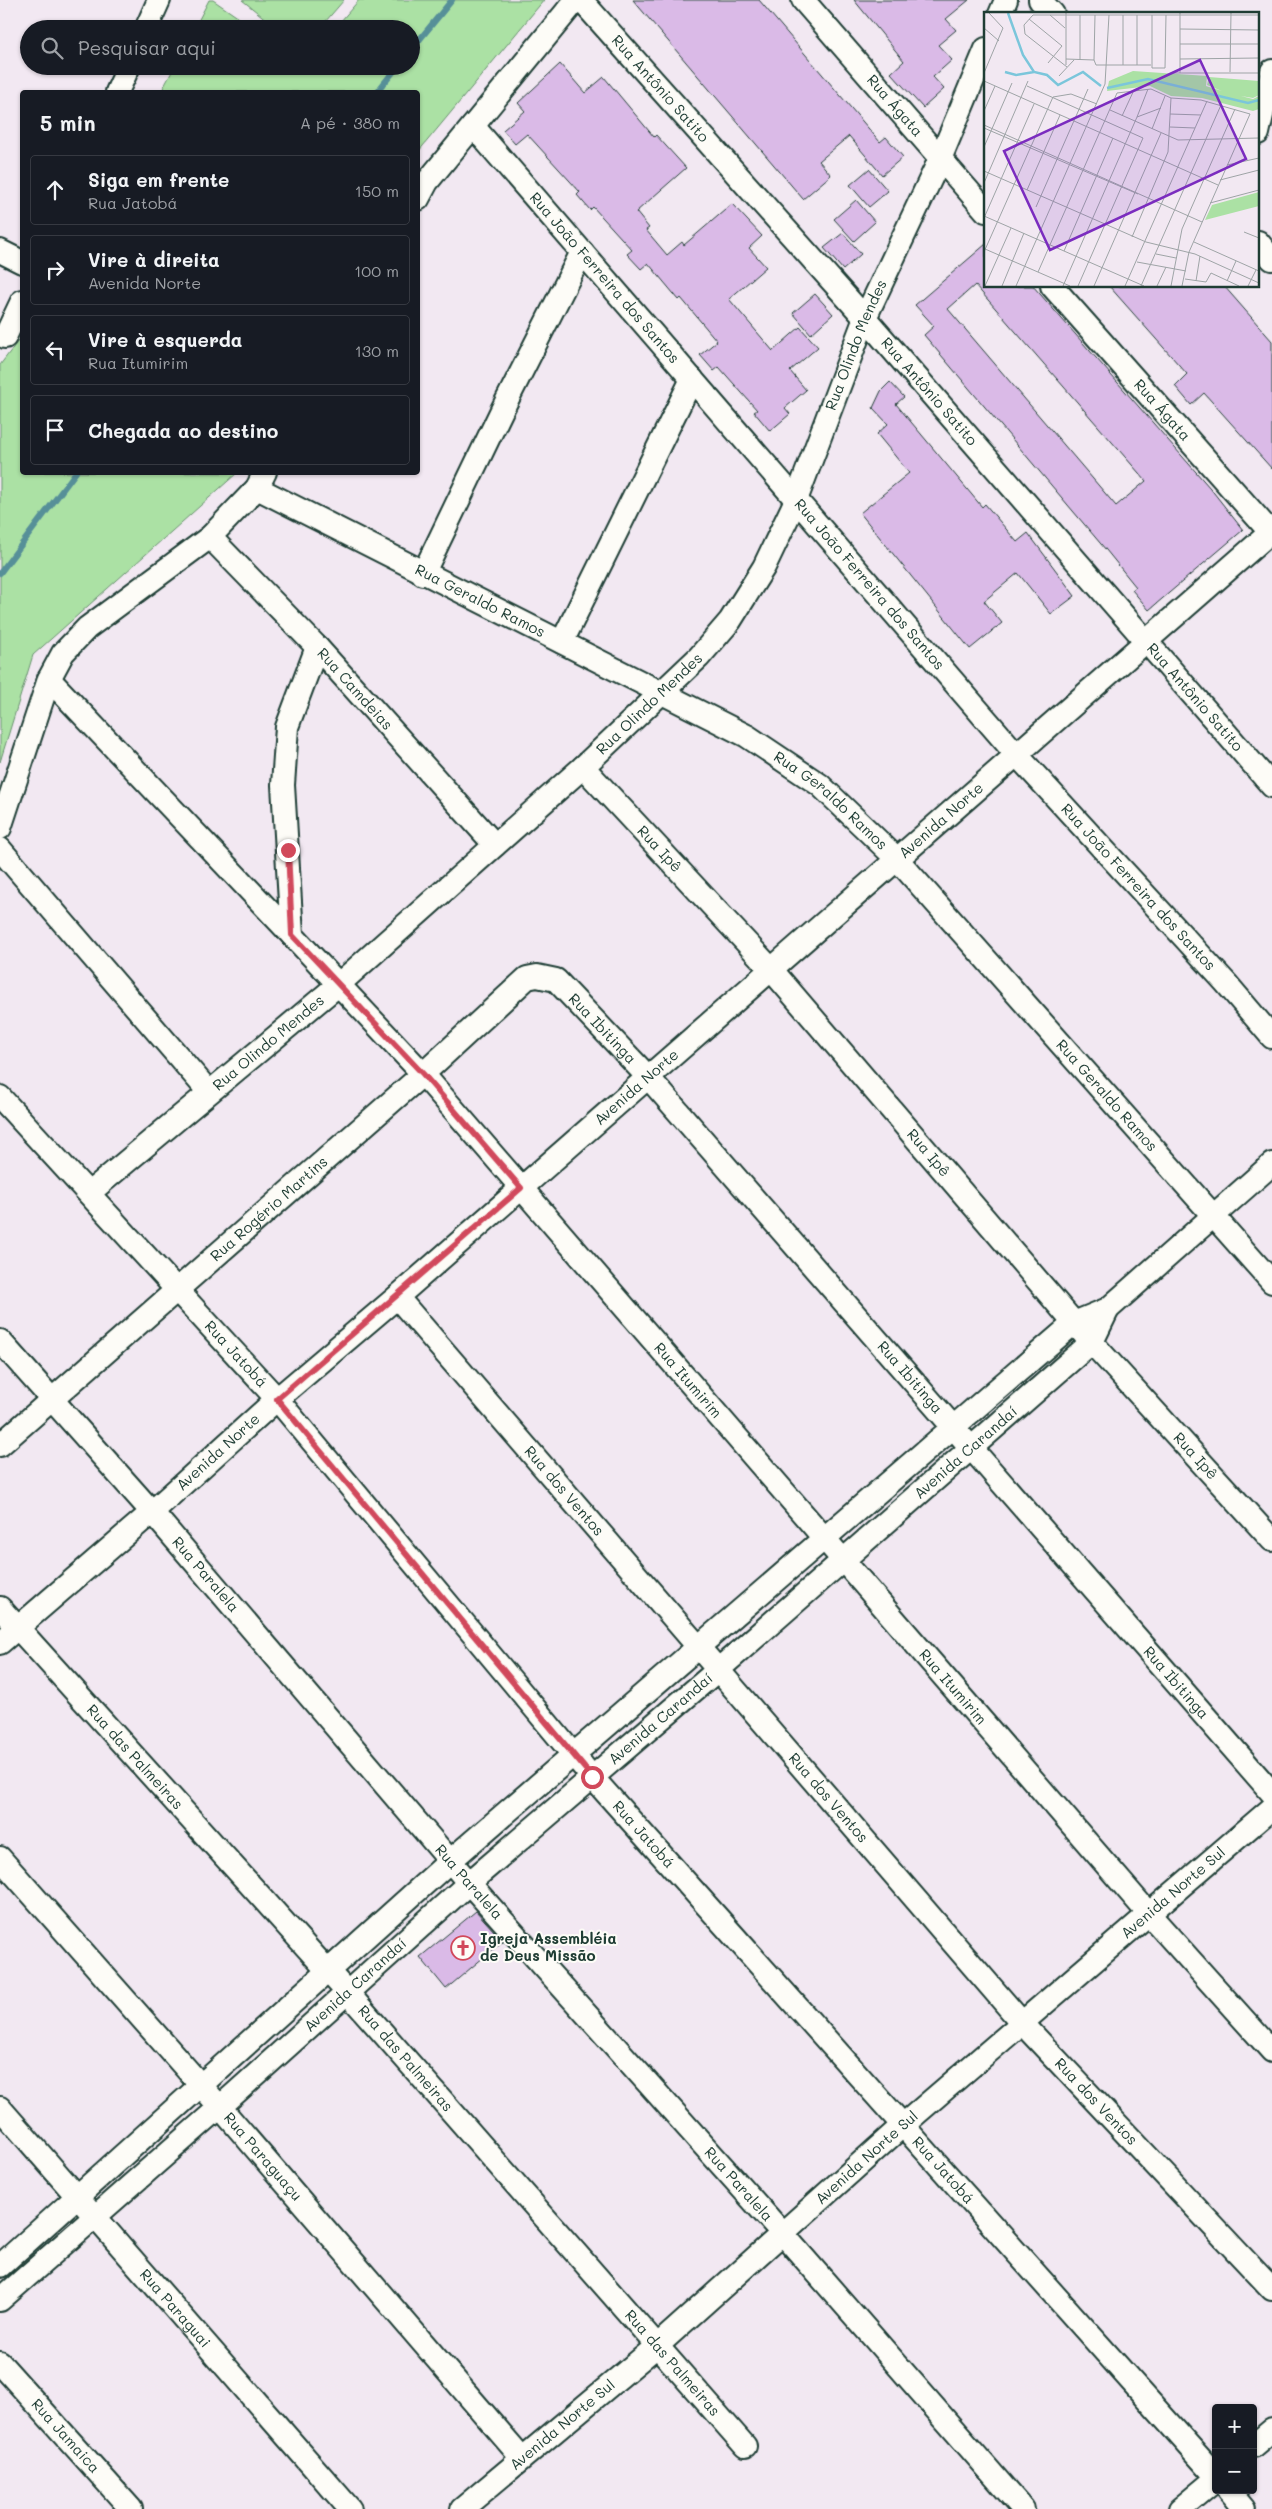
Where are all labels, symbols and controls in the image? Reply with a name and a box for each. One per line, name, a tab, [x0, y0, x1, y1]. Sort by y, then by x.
inset map	[984, 12, 1260, 288]
search box	[20, 20, 420, 75]
street label: Rua Antônio Satito	[608, 30, 714, 146]
icon: search	[38, 34, 66, 62]
text: Pesquisar aqui	[78, 35, 216, 60]
street label: Rua Ágata	[863, 70, 928, 141]
text: 5 min	[40, 109, 96, 136]
text: A pé · 380 m	[300, 112, 400, 133]
text: Siga em frente	[88, 167, 229, 192]
icon: ahead	[41, 176, 69, 204]
text: 150 m	[355, 180, 399, 201]
street label: Rua João Ferreira dos Santos	[526, 188, 685, 367]
text: Rua Jatobá	[88, 192, 178, 213]
text: Vire à direita	[88, 247, 220, 272]
icon: right	[41, 256, 69, 284]
text: 100 m	[354, 260, 399, 281]
text: Avenida Norte	[88, 272, 201, 293]
street label: Rua Olindo Mendes	[820, 276, 891, 413]
text: Vire à esquerda	[88, 327, 243, 352]
street label: Rua Antônio Satito	[877, 333, 983, 449]
icon: left	[41, 336, 69, 364]
text: 130 m	[355, 340, 399, 361]
text: Rua Itumirim	[88, 352, 188, 373]
street label: Rua Ágata	[1130, 374, 1196, 445]
icon: arrive	[41, 416, 69, 444]
text: Chegada ao destino	[88, 418, 278, 443]
street label: Rua João Ferreira dos Santos	[791, 494, 950, 674]
street label: Rua Geraldo Ramos	[412, 559, 549, 641]
street label: Rua Antônio Satito	[1143, 638, 1248, 755]
street label: Rua Camdeias	[313, 643, 398, 734]
street label: Rua Olindo Mendes	[591, 648, 706, 758]
street label: Rua Geraldo Ramos	[770, 746, 892, 854]
street label: Avenida Norte	[894, 777, 987, 862]
street label: Rua João Ferreira dos Santos	[1057, 799, 1221, 974]
street label: Rua Ipê	[633, 821, 687, 876]
route end	[277, 839, 300, 862]
street label: Rua Ibitinga	[565, 988, 641, 1068]
street label: Rua Olindo Mendes	[208, 990, 328, 1095]
street label: Rua Geraldo Ramos	[1052, 1035, 1163, 1155]
street label: Avenida Norte	[589, 1044, 682, 1129]
street label: Rua Ipê	[903, 1124, 955, 1180]
street label: Rua Rogério Martins	[205, 1151, 331, 1265]
street label: Rua Jatobá	[201, 1316, 272, 1391]
street label: Rua Ibitinga	[873, 1336, 948, 1417]
street label: Rua Itumirim	[650, 1338, 727, 1422]
street label: Avenida Carandaí	[909, 1401, 1021, 1503]
street label: Avenida Norte	[172, 1408, 264, 1494]
street label: Rua Ipê	[1169, 1428, 1223, 1483]
street label: Rua dos Ventos	[520, 1441, 609, 1540]
street label: Rua Paralela	[168, 1532, 244, 1616]
street label: Rua Ibitinga	[1139, 1641, 1214, 1723]
street label: Rua Itumirim	[915, 1644, 992, 1728]
street label: Avenida Carandaí	[604, 1668, 717, 1768]
street label: Rua das Palmeiras	[83, 1700, 188, 1813]
street label: Rua dos Ventos	[785, 1748, 873, 1846]
route start	[581, 1766, 604, 1789]
street label: Rua Jatobá	[609, 1796, 680, 1872]
street label: Rua Paralela	[431, 1840, 508, 1923]
street label: Avenida Norte Sul	[1116, 1842, 1229, 1943]
place label: Igreja Assembléia de Deus Missão	[480, 1928, 617, 1965]
street label: Avenida Carandaí	[299, 1933, 410, 2036]
church icon: Igreja Assembléia de Deus Missão	[450, 1935, 476, 1961]
street label: Rua das Palmeiras	[354, 2000, 458, 2115]
street label: Rua dos Ventos	[1051, 2053, 1143, 2149]
street label: Avenida Norte Sul	[810, 2106, 922, 2208]
street label: Rua Paraguaçu	[220, 2108, 307, 2205]
street label: Rua Jatobá	[908, 2132, 979, 2208]
street label: Rua Paralela	[701, 2142, 778, 2225]
street label: Rua Paraguai	[136, 2264, 216, 2351]
street label: Rua das Palmeiras	[621, 2305, 725, 2420]
street label: Avenida Norte Sul	[505, 2374, 619, 2474]
street label: Rua Jamaica	[27, 2394, 105, 2477]
map controls	[1212, 2404, 1257, 2494]
button: +	[1212, 2404, 1257, 2449]
button: −	[1212, 2449, 1257, 2494]

